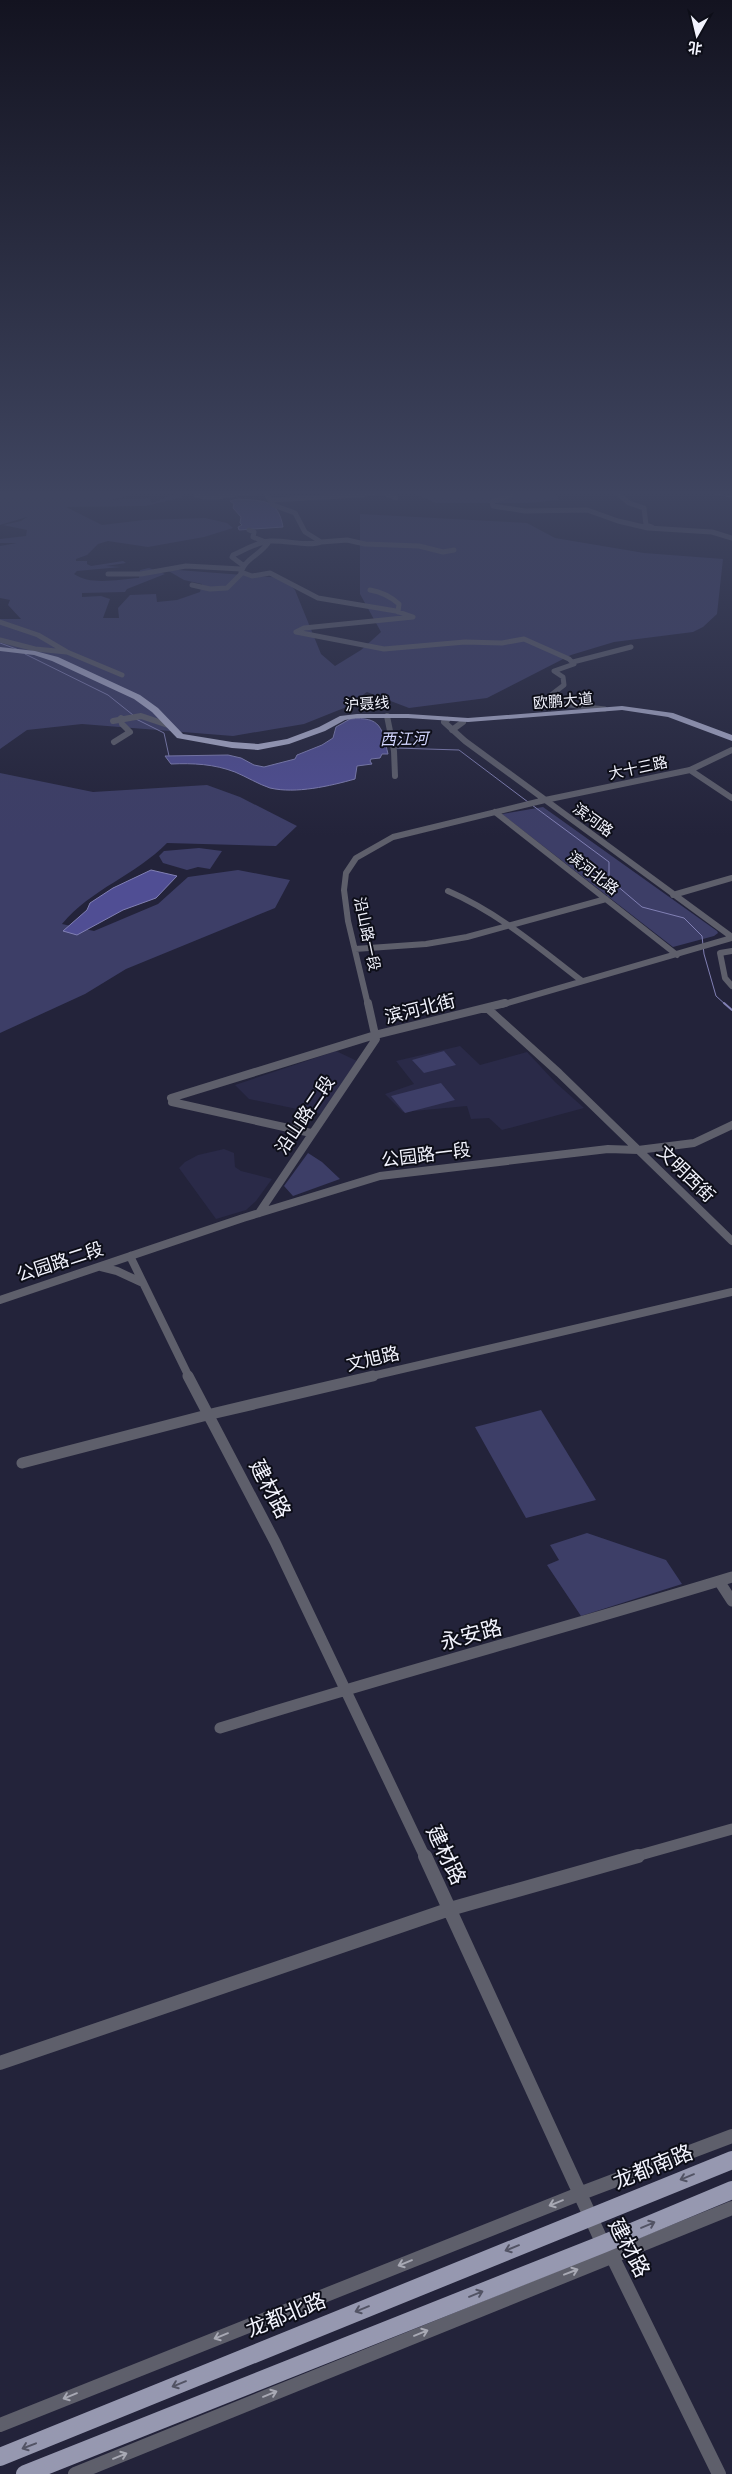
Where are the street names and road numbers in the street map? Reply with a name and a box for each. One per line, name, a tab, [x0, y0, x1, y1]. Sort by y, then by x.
street label: 欧鹏大道	[532, 689, 594, 713]
street label: 沪聂线	[344, 693, 390, 715]
street label: 大十三路	[607, 753, 669, 783]
street label: 滨河路	[570, 799, 616, 841]
street label: 滨河北路	[564, 847, 622, 899]
street label: 沿山路一段	[350, 895, 384, 973]
street label: 滨河北街	[382, 990, 458, 1028]
street label: 沿山路二段	[271, 1072, 339, 1158]
street label: 公园路一段	[380, 1139, 472, 1171]
street label: 文明西街	[652, 1141, 720, 1207]
street label: 公园路二段	[14, 1238, 106, 1286]
street label: 文旭路	[344, 1342, 402, 1376]
street label: 建材路	[244, 1455, 296, 1523]
street label: 永安路	[437, 1614, 505, 1656]
street label: 建材路	[421, 1821, 471, 1889]
street label: 龙都南路	[609, 2139, 697, 2195]
street label: 建材路	[603, 2214, 655, 2282]
street label: 龙都北路	[242, 2287, 330, 2343]

